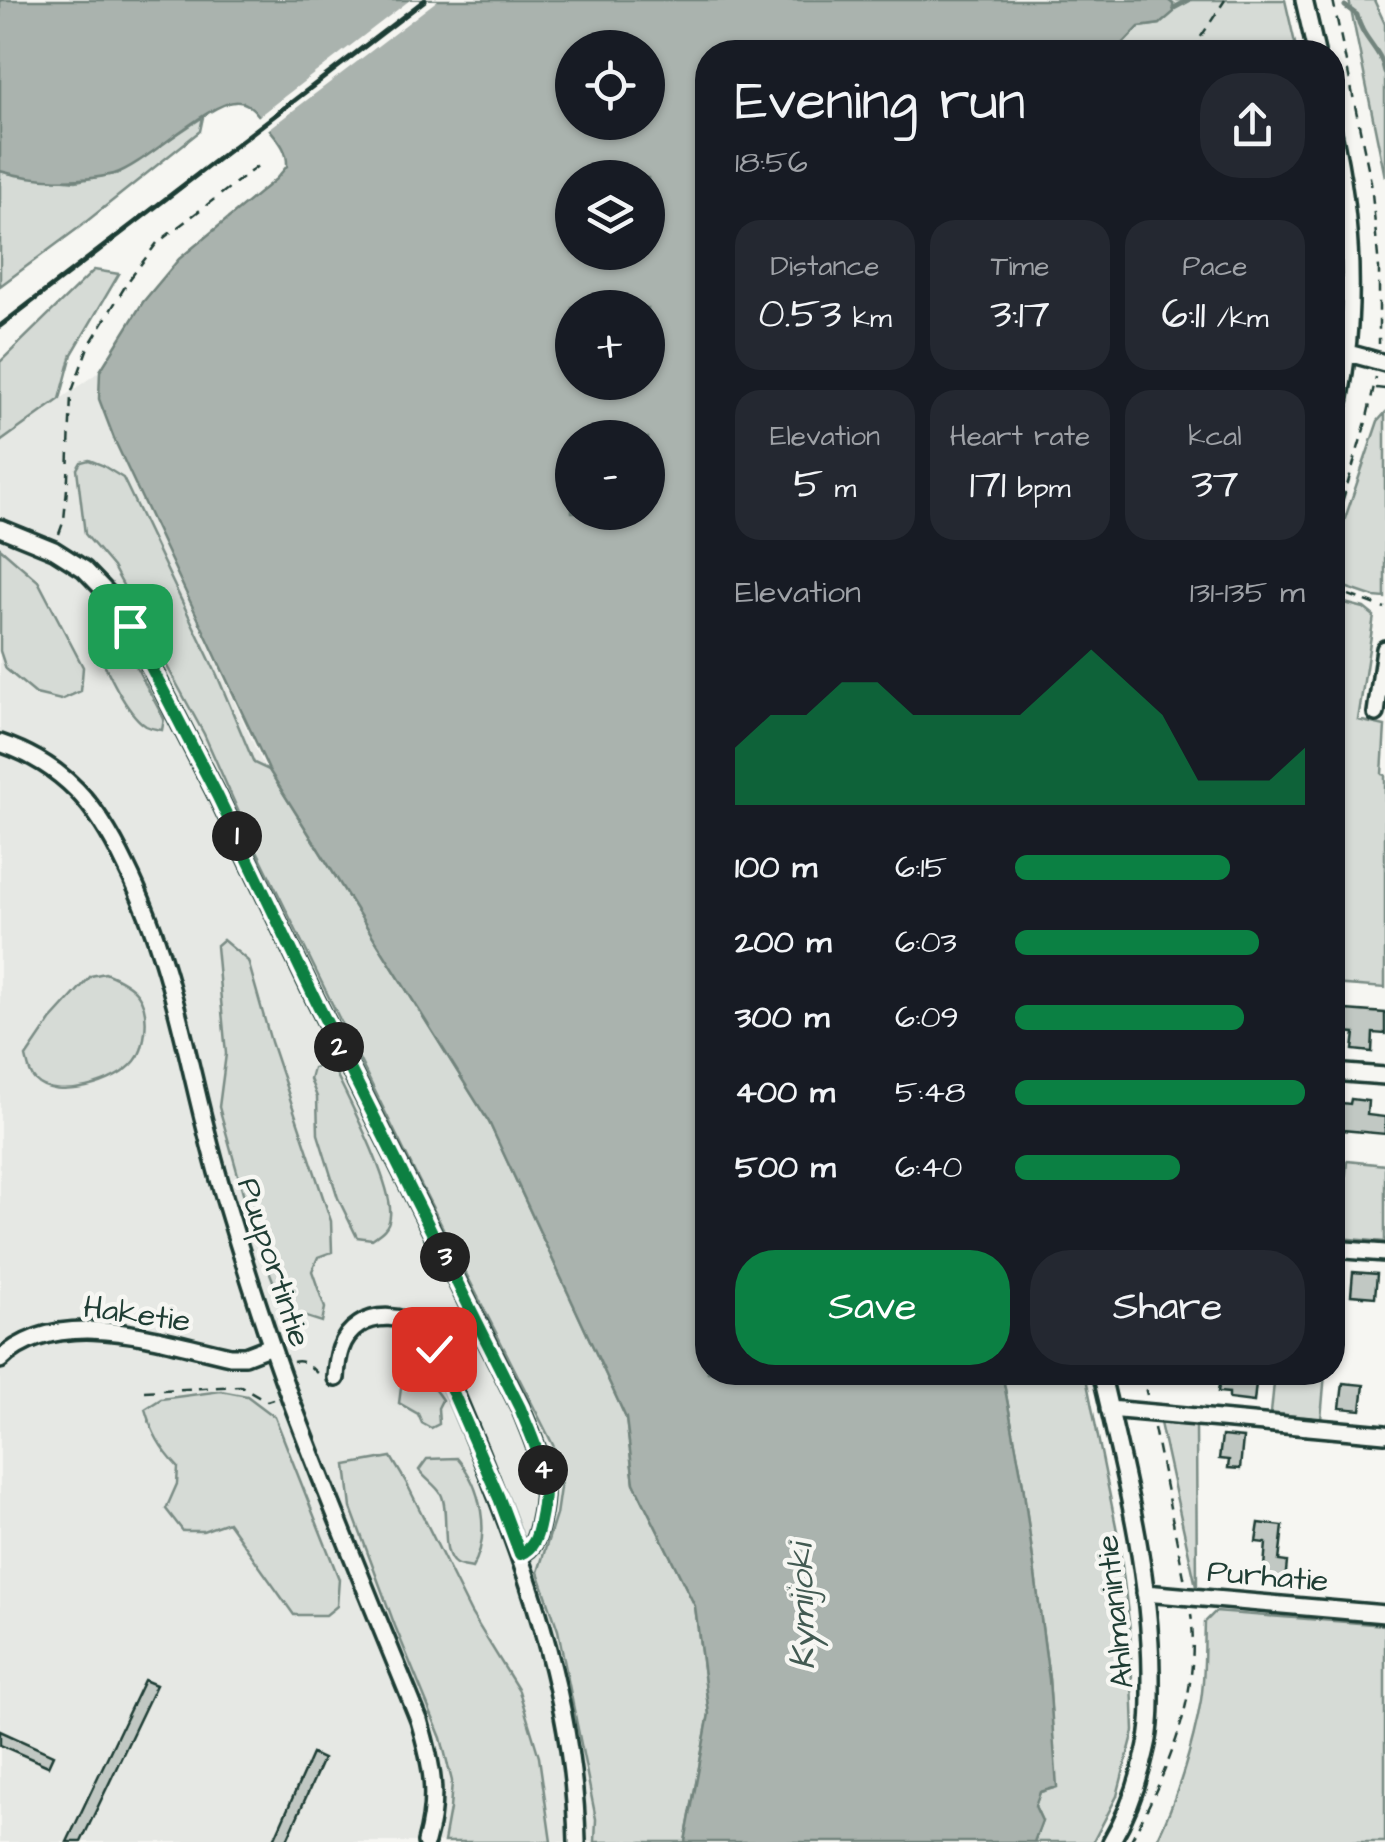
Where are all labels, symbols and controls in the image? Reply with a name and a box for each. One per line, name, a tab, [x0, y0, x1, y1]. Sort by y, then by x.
map controls	[555, 30, 665, 530]
button: locate	[555, 30, 665, 140]
text: Evening run	[735, 64, 1025, 140]
button: share	[1200, 73, 1305, 178]
text: 18:56	[735, 140, 808, 185]
button: layers	[555, 160, 665, 270]
text: Distance	[771, 247, 879, 286]
text: Time	[991, 247, 1049, 286]
text: Pace	[1183, 247, 1247, 286]
text: 0.53	[758, 286, 842, 344]
text: 3:17	[990, 286, 1050, 344]
text: 6:11	[1161, 286, 1206, 344]
button: +	[555, 290, 665, 400]
text: km	[842, 299, 892, 338]
text: /km	[1206, 299, 1269, 338]
text: Elevation	[770, 417, 880, 456]
text: Heart rate	[950, 417, 1090, 456]
text: kcal	[1188, 417, 1242, 456]
button: −	[555, 420, 665, 530]
text: 5	[794, 456, 823, 514]
text: 171	[970, 456, 1006, 514]
text: 37	[1191, 456, 1239, 514]
text: m	[823, 469, 856, 508]
text: bpm	[1006, 469, 1070, 508]
text: Elevation	[735, 570, 861, 615]
text: 131–135 m	[1190, 570, 1305, 615]
pin	[88, 584, 173, 669]
icon: arrive	[103, 599, 158, 654]
pin: 1	[212, 811, 262, 861]
text: 1	[235, 816, 239, 855]
text: 100 m	[735, 845, 817, 890]
text: 6:15	[895, 845, 947, 890]
text: 200 m	[735, 920, 831, 965]
text: 6:03	[895, 920, 957, 965]
text: 300 m	[735, 995, 829, 1040]
text: 6:09	[895, 995, 959, 1040]
pin: 2	[314, 1022, 364, 1072]
text: 2	[331, 1027, 347, 1066]
text: 400 m	[735, 1070, 835, 1115]
text: 5:48	[895, 1070, 966, 1115]
text: 500 m	[735, 1145, 836, 1190]
text: 6:40	[895, 1145, 962, 1190]
street label: Puuportintie	[225, 1172, 322, 1353]
pin: 3	[420, 1232, 470, 1282]
text: 3	[438, 1237, 452, 1276]
button: Save	[735, 1250, 1010, 1365]
button: Share	[1030, 1250, 1305, 1365]
street label: Haketie	[80, 1285, 193, 1344]
pin	[392, 1307, 477, 1392]
icon: check	[407, 1322, 462, 1377]
pin: 4	[518, 1445, 568, 1495]
text: 4	[533, 1450, 553, 1489]
street label: Ahlmanintie	[1085, 1533, 1146, 1691]
water label: Kymijoki	[777, 1539, 829, 1670]
street label: Purhatie	[1205, 1549, 1330, 1604]

